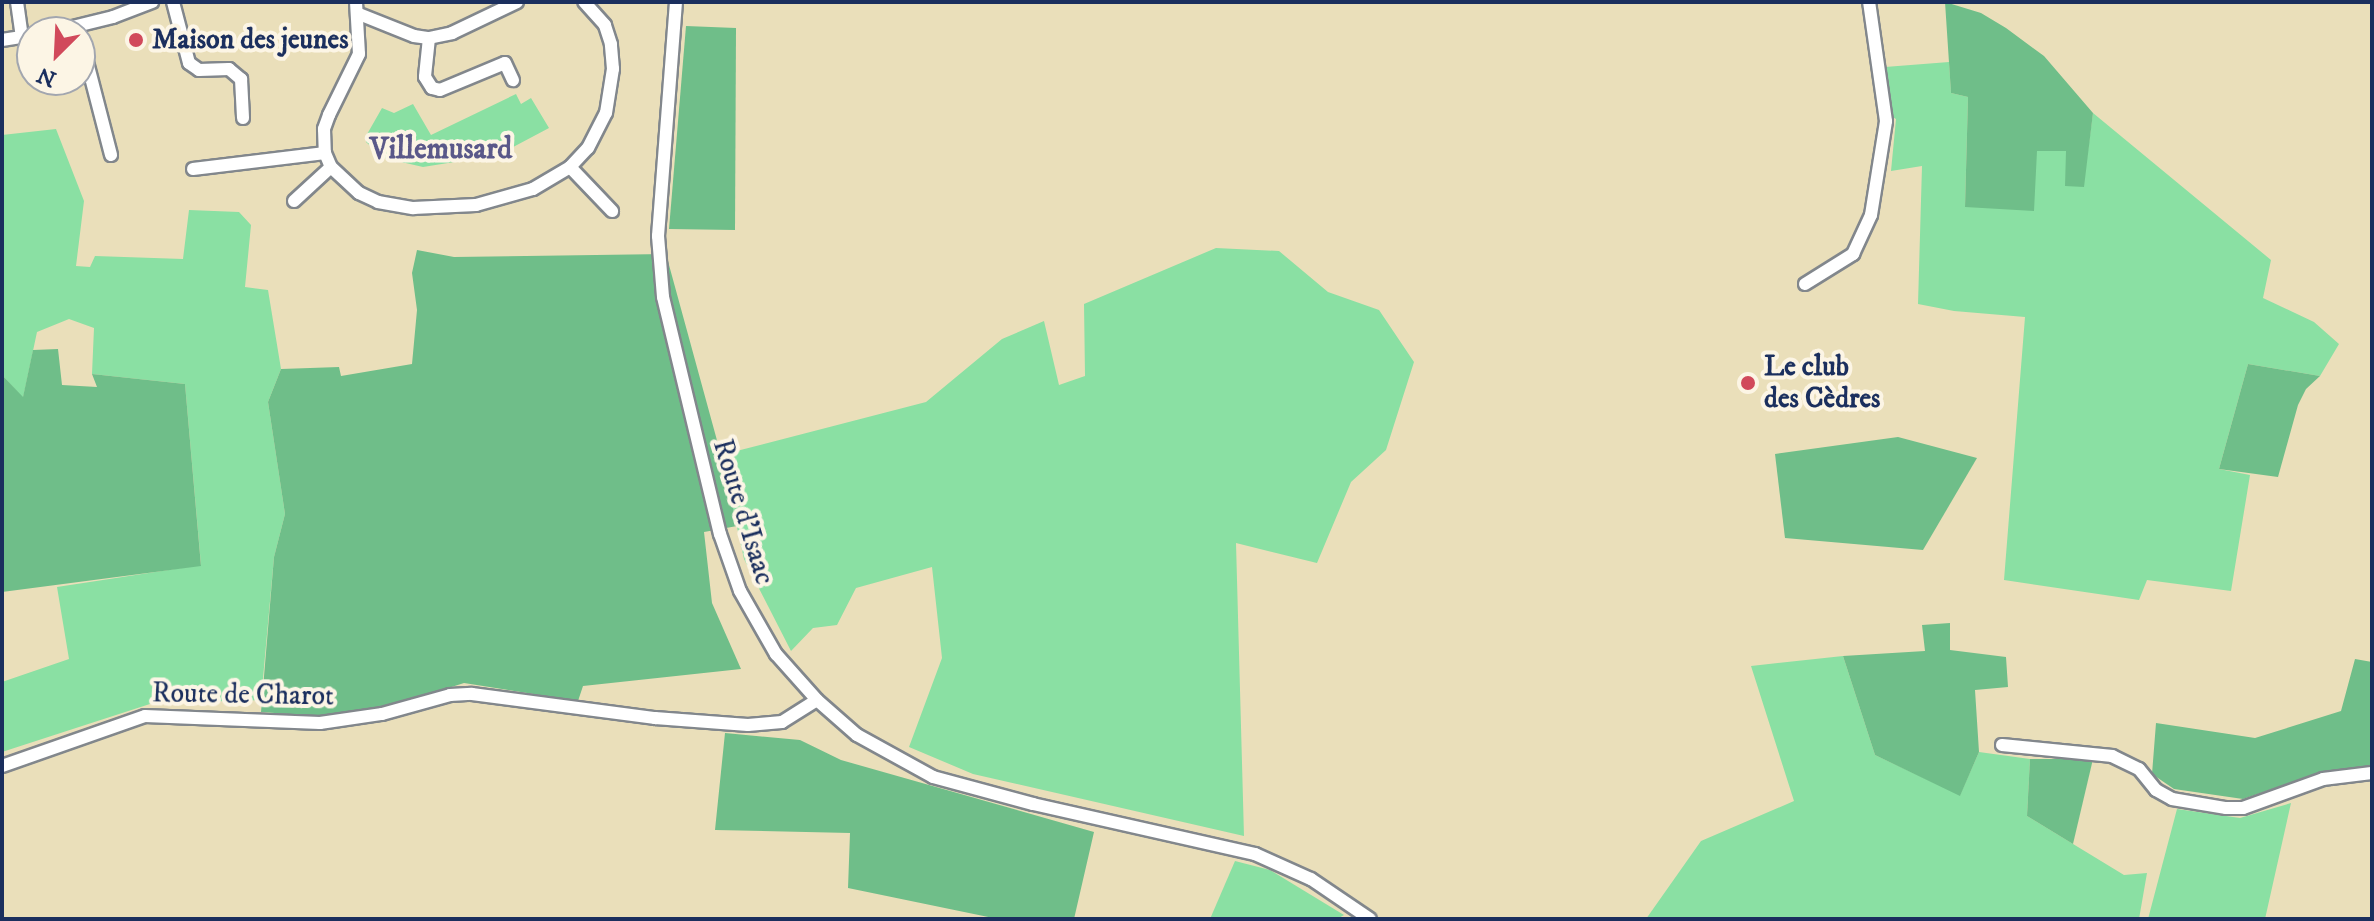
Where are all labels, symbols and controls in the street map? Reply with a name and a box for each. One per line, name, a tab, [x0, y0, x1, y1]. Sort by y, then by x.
north arrow	[16, 16, 96, 96]
place label: Maison des jeunes	[152, 23, 349, 57]
marker: Maison des jeunes	[127, 31, 145, 49]
text: N	[33, 61, 61, 93]
district label: Villemusard	[370, 132, 512, 168]
place label: Le club des Cèdres	[1764, 350, 1880, 416]
marker: Le club des Cèdres	[1739, 374, 1757, 392]
street label: Route d'Isaac	[705, 435, 781, 589]
street label: Route de Charot	[152, 677, 334, 713]

